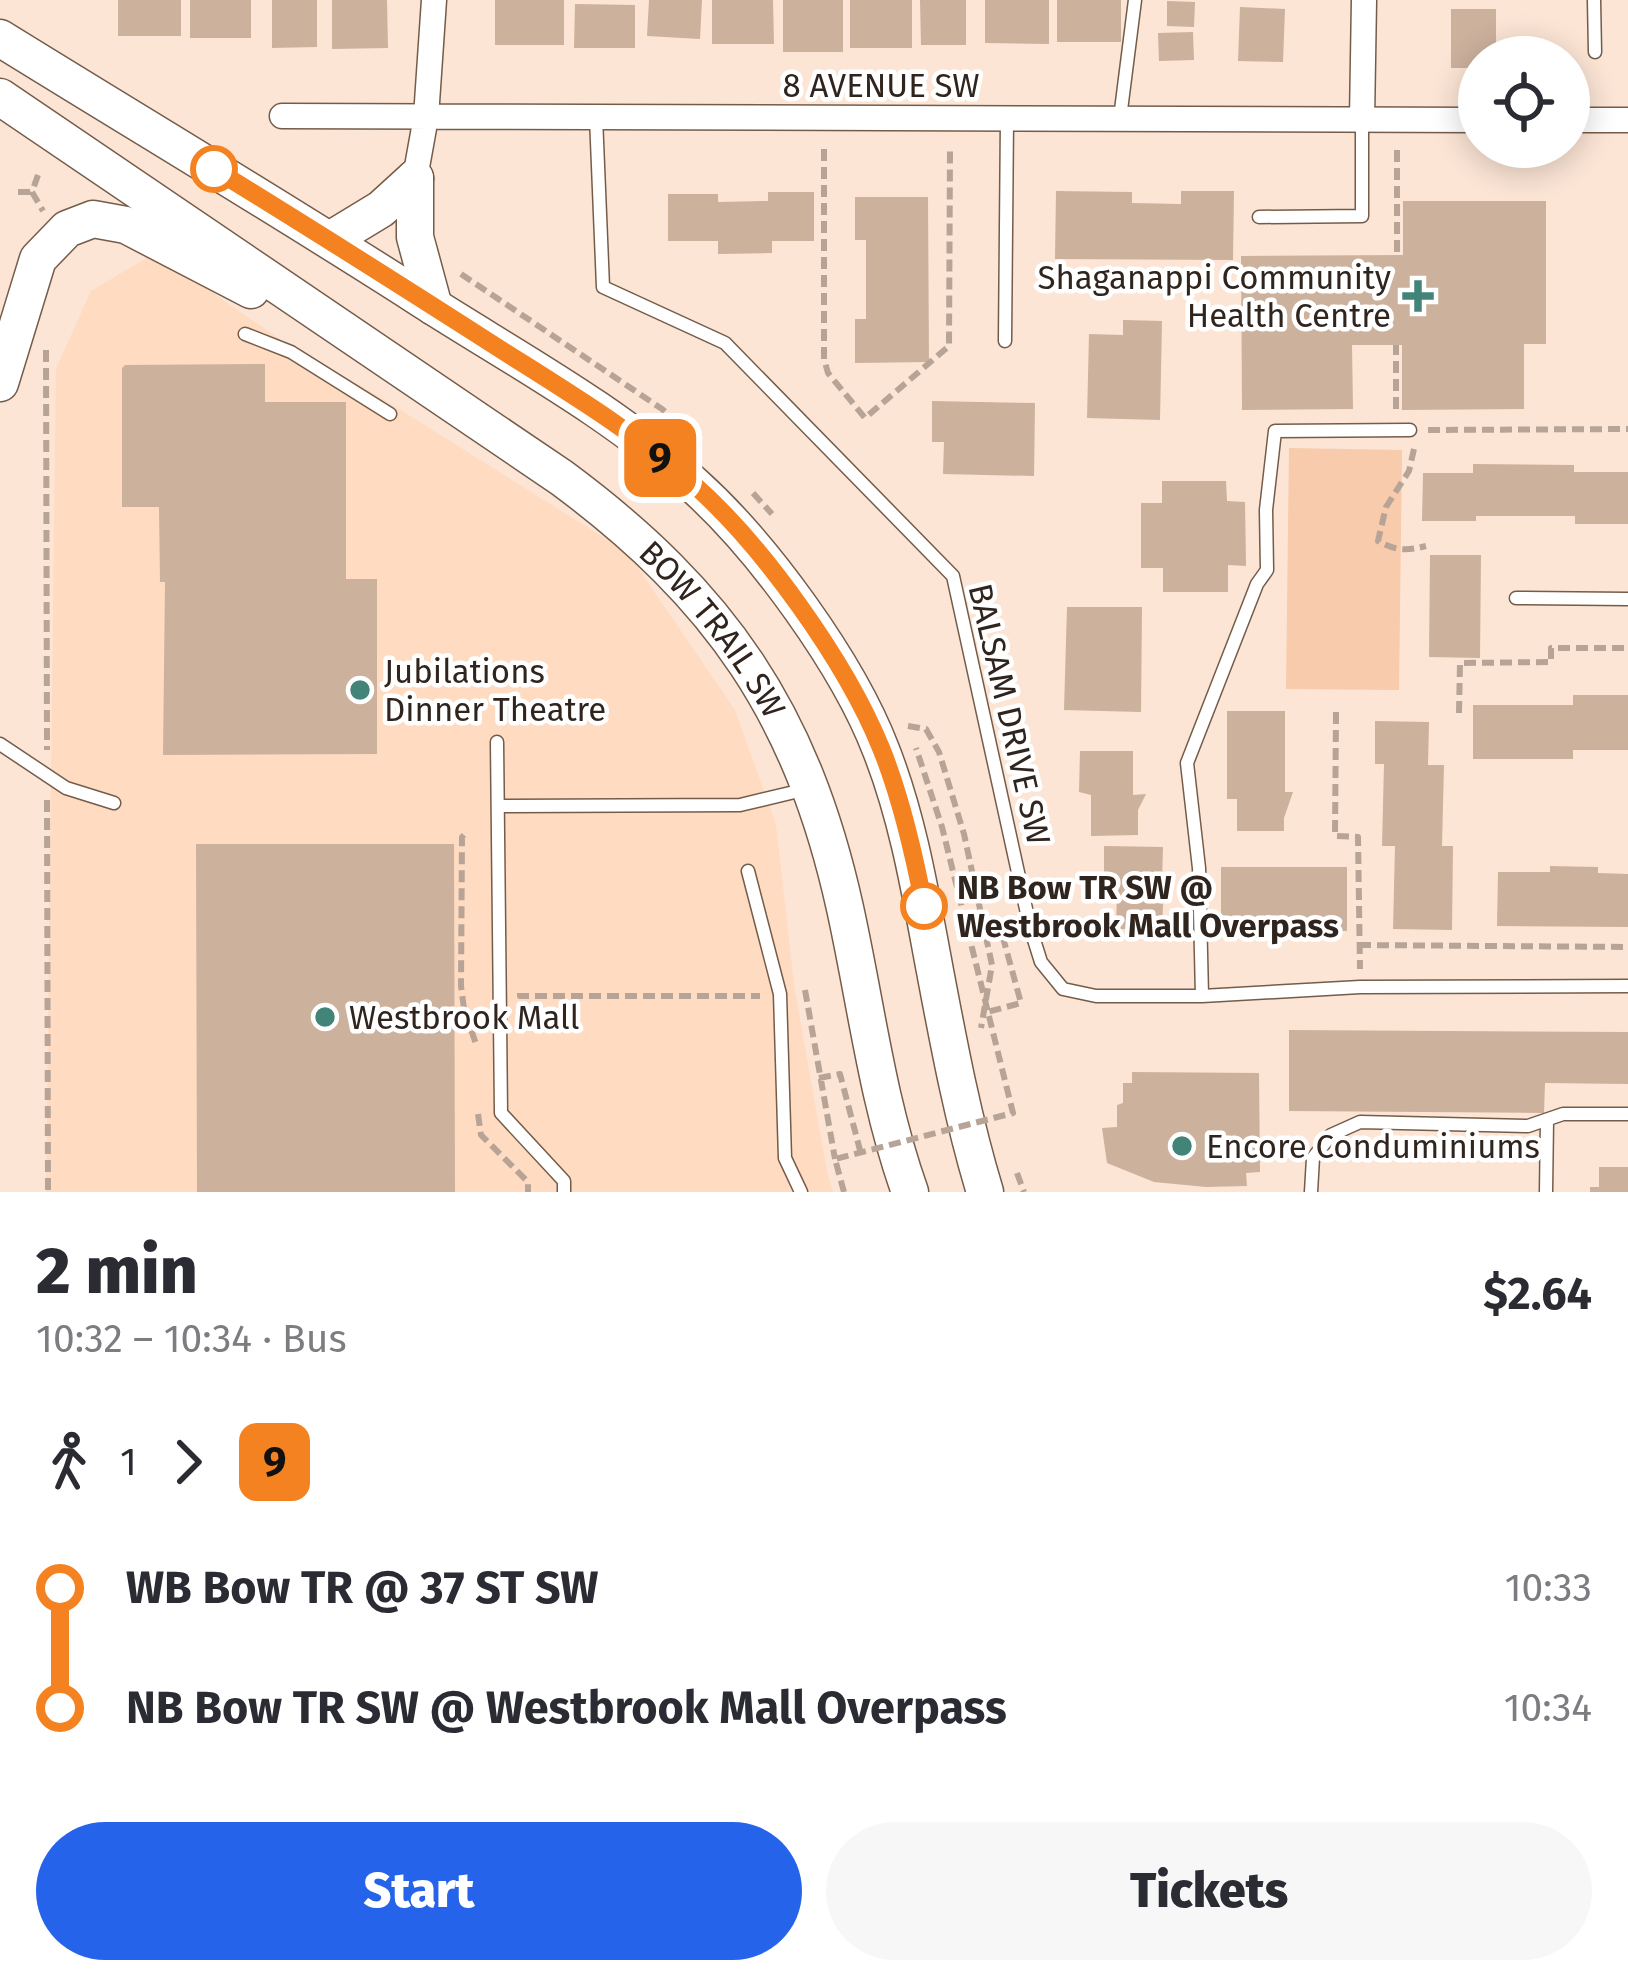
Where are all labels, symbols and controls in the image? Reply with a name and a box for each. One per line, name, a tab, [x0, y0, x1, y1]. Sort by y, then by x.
map controls	[1458, 36, 1590, 168]
button: locate	[1458, 36, 1590, 168]
street label: 8 AVENUE SW	[782, 66, 980, 106]
unlabelled marker	[192, 147, 236, 191]
place label: Shaganappi Community Health Centre	[1038, 258, 1391, 336]
marker: Shaganappi Community Health Centre	[1402, 280, 1434, 312]
line badge: 9	[621, 419, 699, 497]
text: 9	[648, 433, 672, 483]
street label: BOW TRAIL SW	[631, 533, 794, 725]
street label: BALSAM DRIVE SW	[960, 580, 1058, 849]
place label: Jubilations Dinner Theatre	[384, 652, 606, 730]
marker: Jubilations Dinner Theatre	[347, 677, 373, 703]
place label: NB Bow TR SW @ Westbrook Mall Overpass	[957, 868, 1339, 946]
marker: NB Bow TR SW @ Westbrook Mall Overpass	[902, 884, 946, 928]
place label: Westbrook Mall	[349, 998, 580, 1038]
marker: Westbrook Mall	[312, 1004, 338, 1030]
place label: Encore Conduminiums	[1206, 1127, 1540, 1167]
marker: Encore Conduminiums	[1169, 1133, 1195, 1159]
text: 2 min	[36, 1231, 198, 1310]
text: $2.64	[1483, 1267, 1592, 1321]
text: 10:32 – 10:34 · Bus	[36, 1316, 347, 1362]
icon: walk	[36, 1429, 102, 1495]
icon: forward	[155, 1429, 221, 1495]
text: 9	[263, 1437, 286, 1487]
text: 1	[120, 1439, 137, 1485]
text: WB Bow TR @ 37 ST SW	[126, 1561, 598, 1615]
text: 10:33	[1505, 1565, 1592, 1611]
text: NB Bow TR SW @ Westbrook Mall Overpass	[126, 1681, 1007, 1735]
text: 10:34	[1504, 1685, 1592, 1731]
button: Start	[36, 1822, 802, 1960]
button: Tickets	[826, 1822, 1592, 1960]

